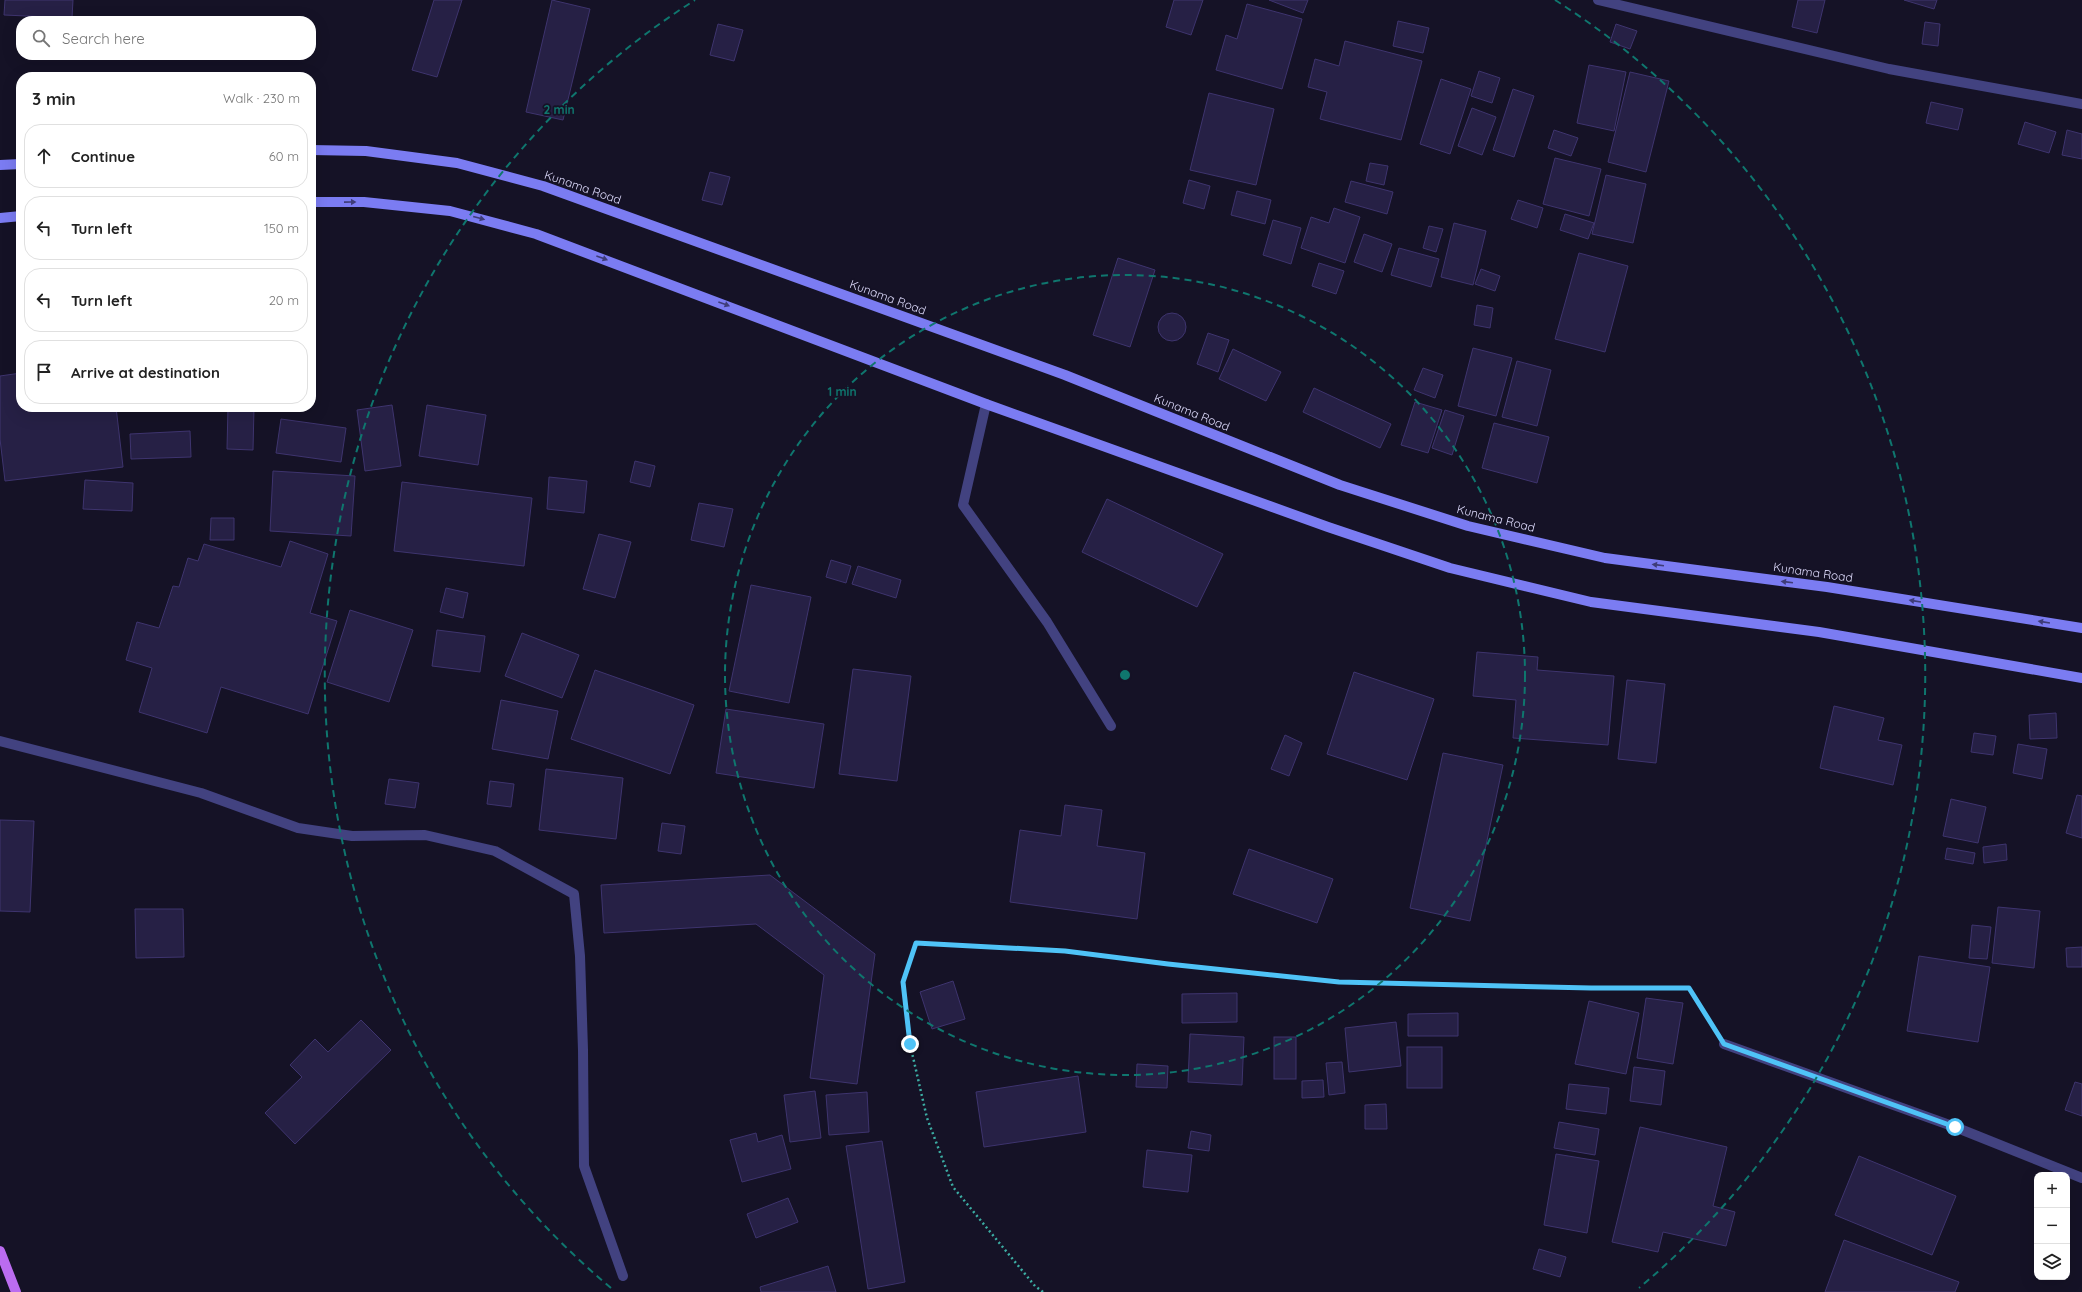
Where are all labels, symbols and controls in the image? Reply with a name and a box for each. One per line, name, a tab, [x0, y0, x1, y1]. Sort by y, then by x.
search box	[16, 16, 316, 60]
icon: search	[30, 27, 52, 49]
text: Search here	[62, 29, 145, 48]
text: 3 min	[32, 88, 76, 109]
text: Walk · 230 m	[223, 90, 300, 106]
text: 2 min	[543, 102, 575, 117]
icon: ahead	[33, 145, 55, 167]
text: Continue	[71, 147, 135, 166]
text: 60 m	[269, 148, 299, 164]
street label: Kunama Road	[543, 167, 623, 207]
one-way arrow	[344, 199, 357, 205]
one-way arrow	[472, 216, 485, 222]
icon: left	[33, 217, 55, 239]
text: Turn left	[71, 219, 133, 238]
text: 150 m	[264, 220, 299, 236]
one-way arrow	[596, 256, 608, 262]
street label: Kunama Road	[848, 276, 928, 318]
icon: left	[33, 289, 55, 311]
text: Turn left	[71, 291, 133, 310]
text: 20 m	[269, 292, 299, 308]
one-way arrow	[718, 301, 730, 307]
icon: arrive	[33, 361, 55, 383]
text: Arrive at destination	[71, 363, 220, 382]
text: 1 min	[827, 384, 857, 399]
street label: Kunama Road	[1152, 390, 1232, 434]
street label: Kunama Road	[1455, 501, 1537, 535]
street label: Kunama Road	[1772, 559, 1854, 585]
one-way arrow	[1652, 562, 1664, 568]
one-way arrow	[1781, 578, 1793, 585]
one-way arrow	[1909, 598, 1921, 604]
one-way arrow	[2037, 619, 2050, 625]
centre of rings	[1118, 668, 1132, 682]
route end	[901, 1035, 919, 1053]
route start	[1946, 1118, 1964, 1136]
map controls	[2034, 1172, 2070, 1280]
button: +	[2034, 1172, 2070, 1208]
button: −	[2034, 1208, 2070, 1244]
button: layers	[2034, 1244, 2070, 1280]

